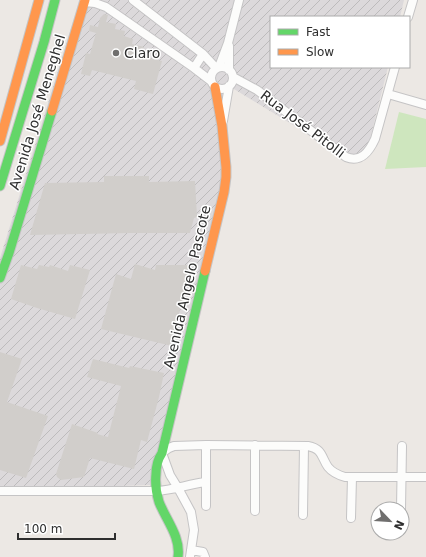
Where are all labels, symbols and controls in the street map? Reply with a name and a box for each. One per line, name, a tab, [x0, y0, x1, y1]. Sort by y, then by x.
legend	[270, 16, 410, 68]
text: Fast	[306, 25, 330, 39]
street label: Avenida José Meneghel	[6, 32, 68, 192]
place label: Claro	[124, 45, 160, 61]
text: Slow	[306, 45, 334, 59]
marker: Claro	[111, 48, 121, 58]
street label: Rua José Pitolli	[258, 87, 348, 161]
street label: Avenida Angelo Pascote	[160, 204, 214, 370]
north arrow	[370, 501, 410, 541]
scale bar	[18, 515, 115, 541]
text: N	[391, 518, 406, 532]
text: 100 m	[24, 522, 62, 536]

